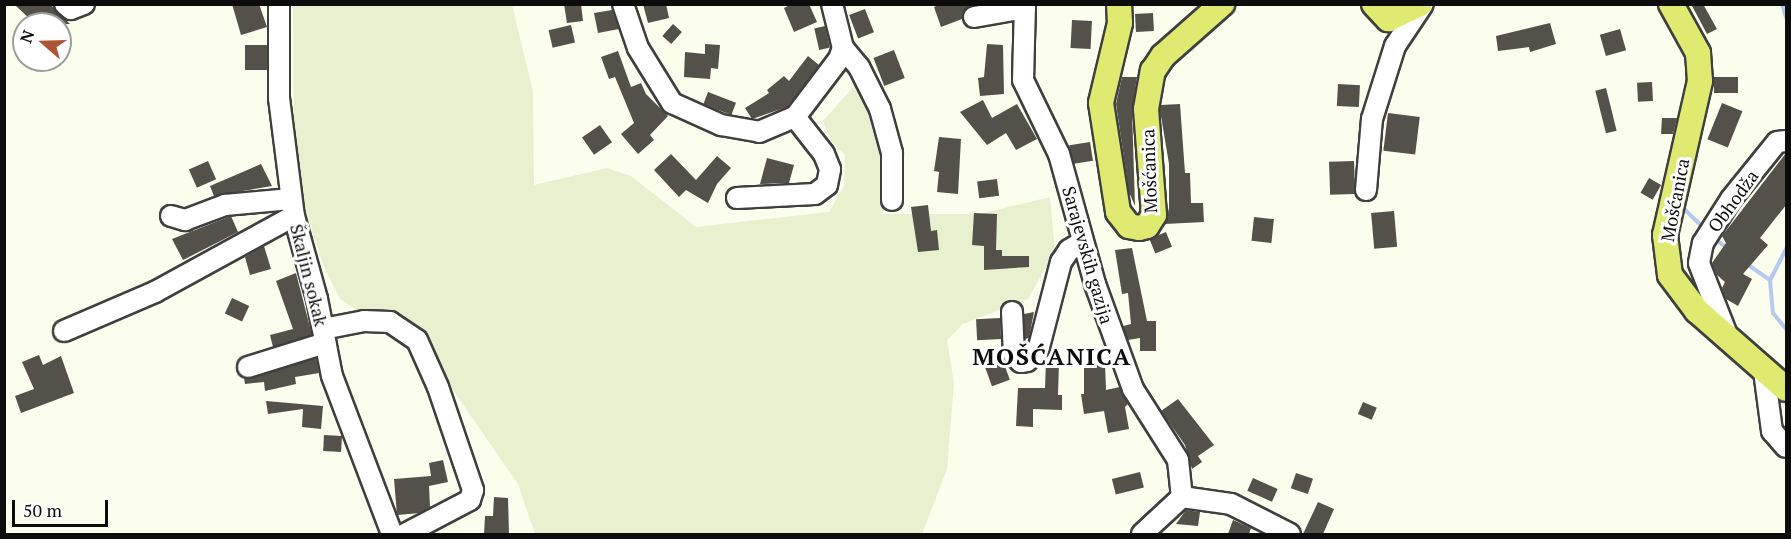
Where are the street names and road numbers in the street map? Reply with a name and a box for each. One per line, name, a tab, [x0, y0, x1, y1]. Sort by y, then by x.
street label: Mošćanica	[1137, 128, 1161, 214]
street label: Mošćanica	[1656, 157, 1694, 243]
street label: Obhodža	[1703, 166, 1763, 236]
street label: Sarajevskih gazija	[1058, 184, 1118, 326]
street label: Škaljin sokak	[286, 222, 332, 328]

